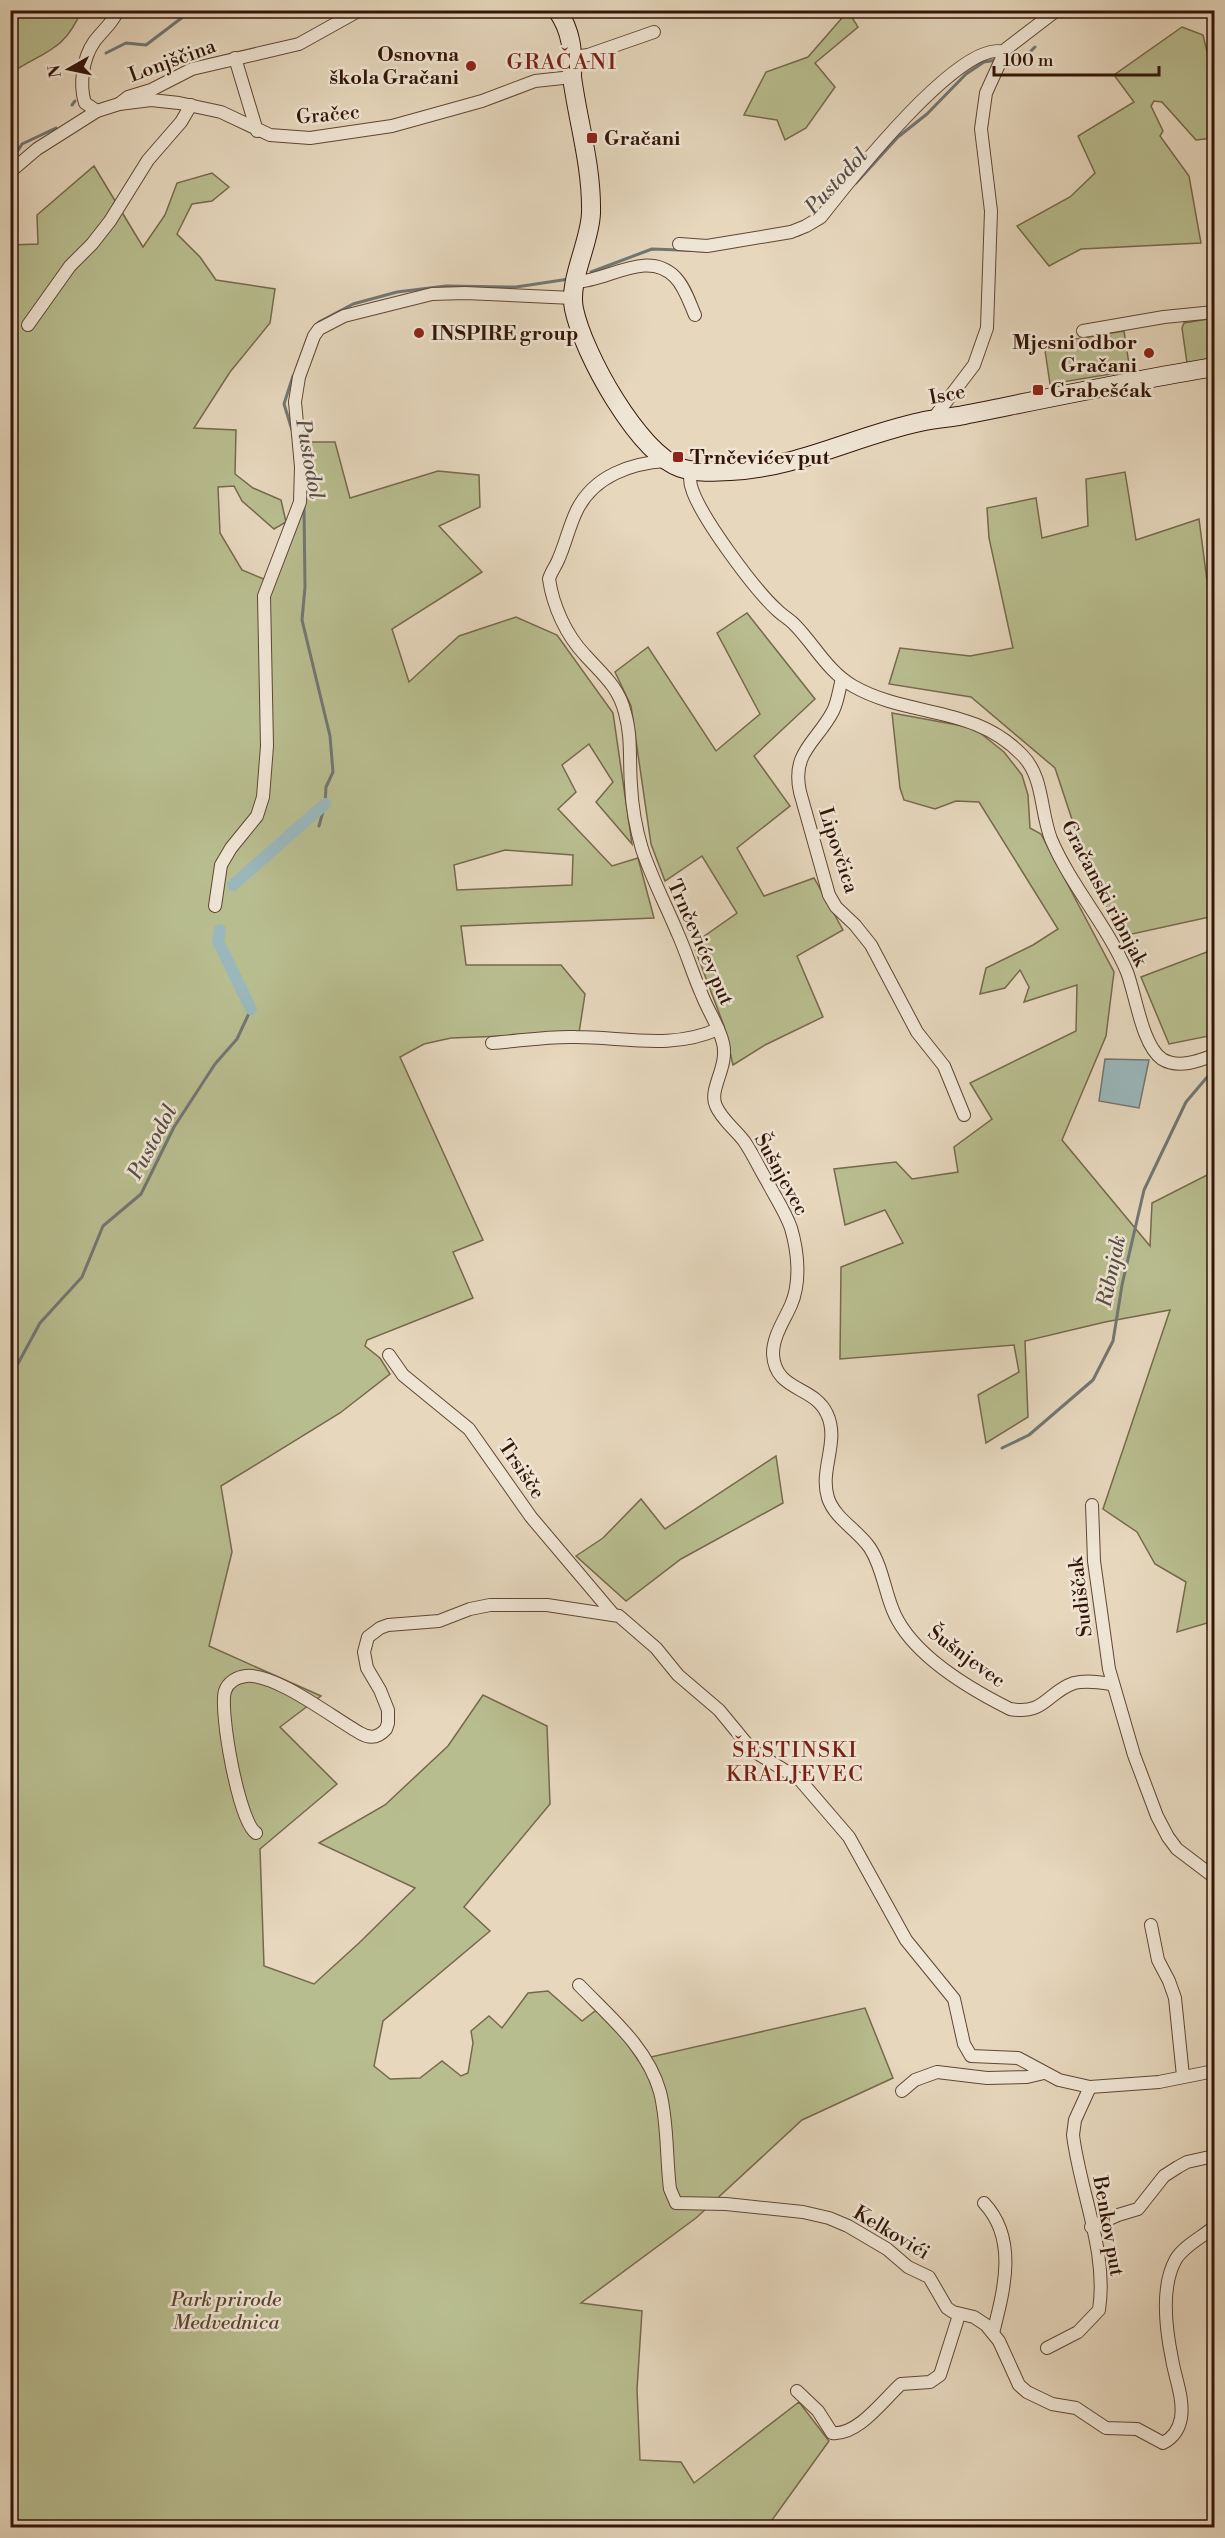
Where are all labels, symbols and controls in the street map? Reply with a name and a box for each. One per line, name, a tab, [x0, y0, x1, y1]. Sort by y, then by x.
street label: Lonjščina	[126, 34, 220, 89]
north arrow	[39, 39, 99, 99]
scale bar	[994, 39, 1159, 77]
place label: Osnovna škola Gračani	[329, 43, 460, 91]
district label: GRAČANI	[506, 47, 618, 76]
text: 100 m	[1003, 49, 1054, 72]
marker: Osnovna škola Gračani	[464, 59, 478, 73]
text: N	[44, 63, 66, 79]
street label: Gračec	[295, 100, 361, 131]
place label: Gračani	[604, 127, 681, 152]
marker: Gračani	[585, 131, 599, 145]
water label: Pustodol	[799, 143, 874, 221]
place label: INSPIRE group	[431, 322, 578, 347]
marker: INSPIRE group	[412, 326, 426, 340]
place label: Mjesni odbor Gračani	[1012, 331, 1138, 379]
marker: Mjesni odbor Gračani	[1142, 346, 1156, 360]
place label: Grabešćak	[1050, 379, 1153, 404]
street label: Isce	[927, 380, 968, 411]
marker: Grabešćak	[1031, 383, 1045, 397]
water label: Pustodol	[289, 416, 329, 501]
place label: Trnčevićev put	[690, 446, 830, 471]
marker: Trnčevićev put	[671, 450, 685, 464]
street label: Lipovčica	[812, 804, 863, 897]
street label: Gračanski ribnjak	[1055, 816, 1153, 972]
street label: Trnčevićev put	[661, 876, 739, 1009]
water label: Pustodol	[122, 1101, 183, 1185]
street label: Šušnjevec	[748, 1129, 814, 1220]
water label: Ribnjak	[1092, 1233, 1132, 1310]
street label: Trsišče	[492, 1435, 550, 1504]
street label: Sudiščak	[1064, 1554, 1099, 1638]
street label: Šušnjevec	[922, 1620, 1010, 1694]
district label: ŠESTINSKI KRALJEVEC	[726, 1735, 864, 1788]
street label: Benkov put	[1086, 2173, 1129, 2278]
street label: Kelkovići	[848, 2201, 934, 2266]
park label: Park prirode Medvednica	[170, 2288, 282, 2336]

